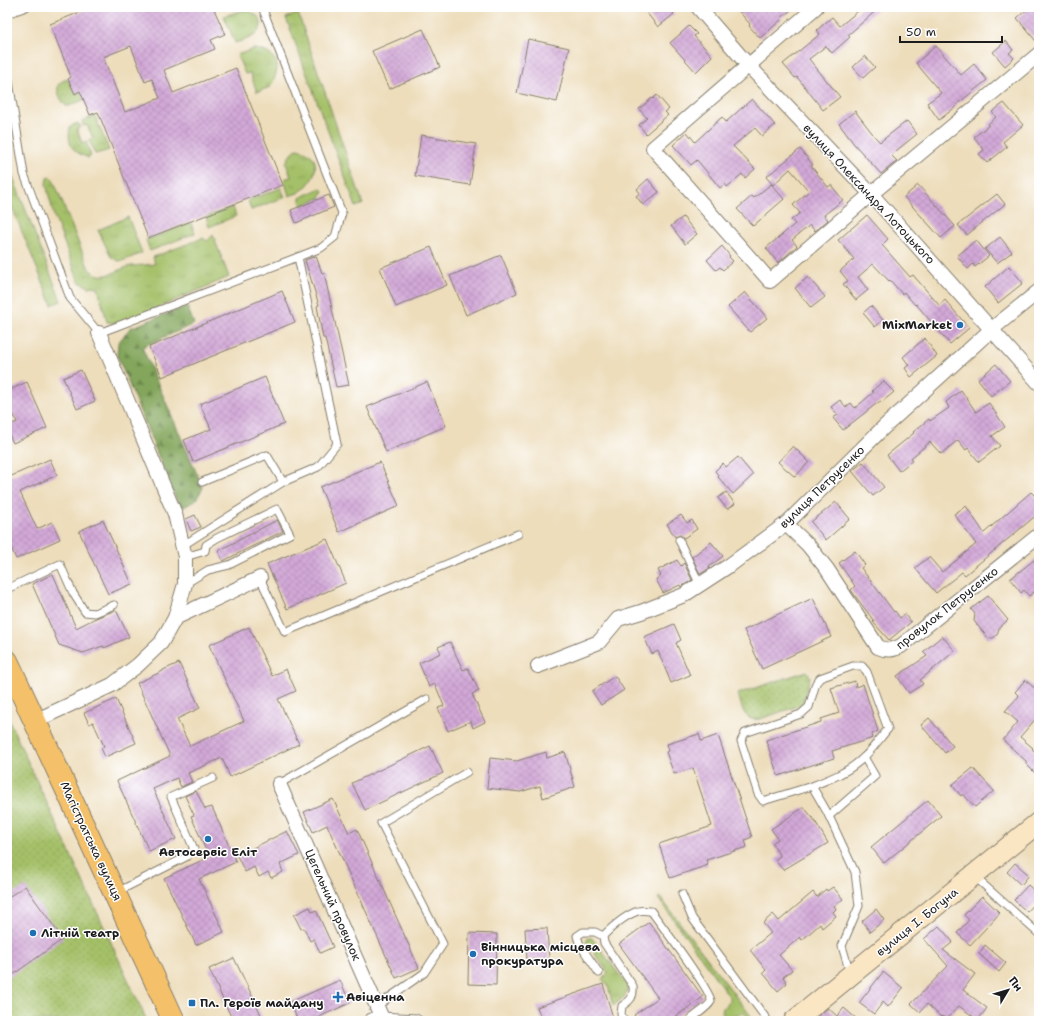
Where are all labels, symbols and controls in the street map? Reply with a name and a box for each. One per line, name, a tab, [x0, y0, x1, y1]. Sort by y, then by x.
scale bar	[900, 18, 1002, 44]
text: 50 m	[906, 24, 936, 40]
street label: вулиця Олександра Лотоцького	[800, 120, 938, 268]
place label: MixMarket	[882, 317, 952, 333]
marker: MixMarket	[955, 320, 965, 330]
street label: вулиця Петрусенко	[776, 442, 868, 532]
street label: провулок Петрусенко	[893, 563, 1001, 653]
street label: Магістратська вулиця	[56, 779, 126, 903]
marker: Автосервіс Еліт	[203, 834, 213, 844]
place label: Автосервіс Еліт	[159, 844, 258, 860]
street label: Цегельний провулок	[301, 847, 365, 964]
street label: вулиця І. Богуна	[873, 884, 962, 960]
place label: Літній театр	[41, 925, 119, 941]
marker: Літній театр	[28, 928, 38, 938]
place label: Вінницька місцева прокуратура	[481, 939, 601, 969]
marker: Вінницька місцева прокуратура	[468, 949, 478, 959]
north arrow	[988, 970, 1028, 1010]
text: Пн	[1005, 974, 1026, 994]
place label: Авіценна	[346, 989, 405, 1005]
marker: Авіценна	[333, 992, 343, 1002]
place label: Пл. Героїв майдану	[200, 995, 324, 1011]
marker: Пл. Героїв майдану	[187, 998, 197, 1008]

